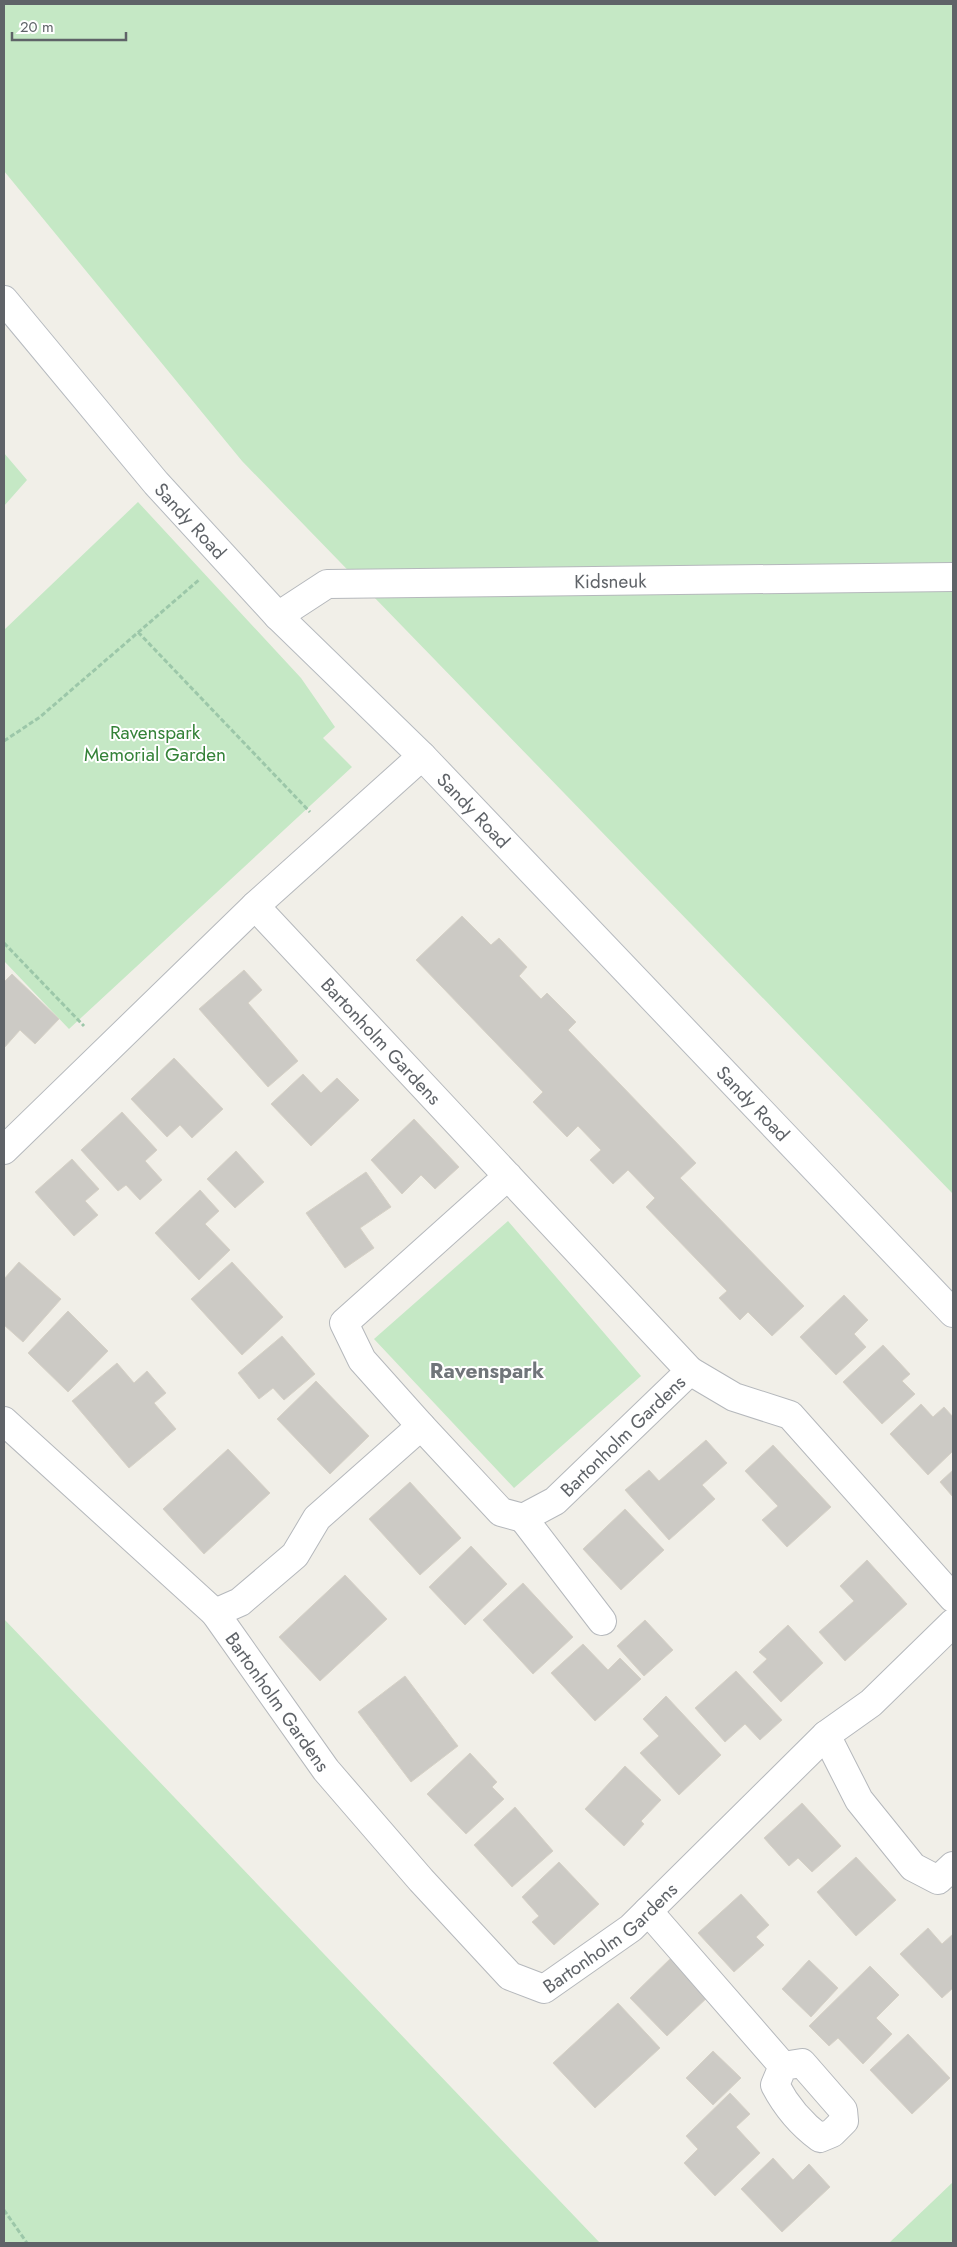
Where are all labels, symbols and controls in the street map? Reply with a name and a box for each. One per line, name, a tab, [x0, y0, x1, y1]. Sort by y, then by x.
scale bar	[12, 10, 126, 42]
text: 20 m	[20, 16, 54, 38]
street label: Sandy Road	[148, 476, 233, 565]
street label: Kidsneuk	[574, 567, 647, 595]
park label: Ravenspark Memorial Garden	[84, 719, 226, 768]
street label: Sandy Road	[431, 766, 516, 854]
street label: Bartonholm Gardens	[315, 972, 448, 1111]
street label: Sandy Road	[710, 1059, 796, 1147]
district label: Ravenspark	[430, 1356, 544, 1386]
street label: Bartonholm Gardens	[554, 1369, 692, 1503]
street label: Bartonholm Gardens	[219, 1627, 337, 1777]
street label: Bartonholm Gardens	[537, 1876, 683, 1999]

